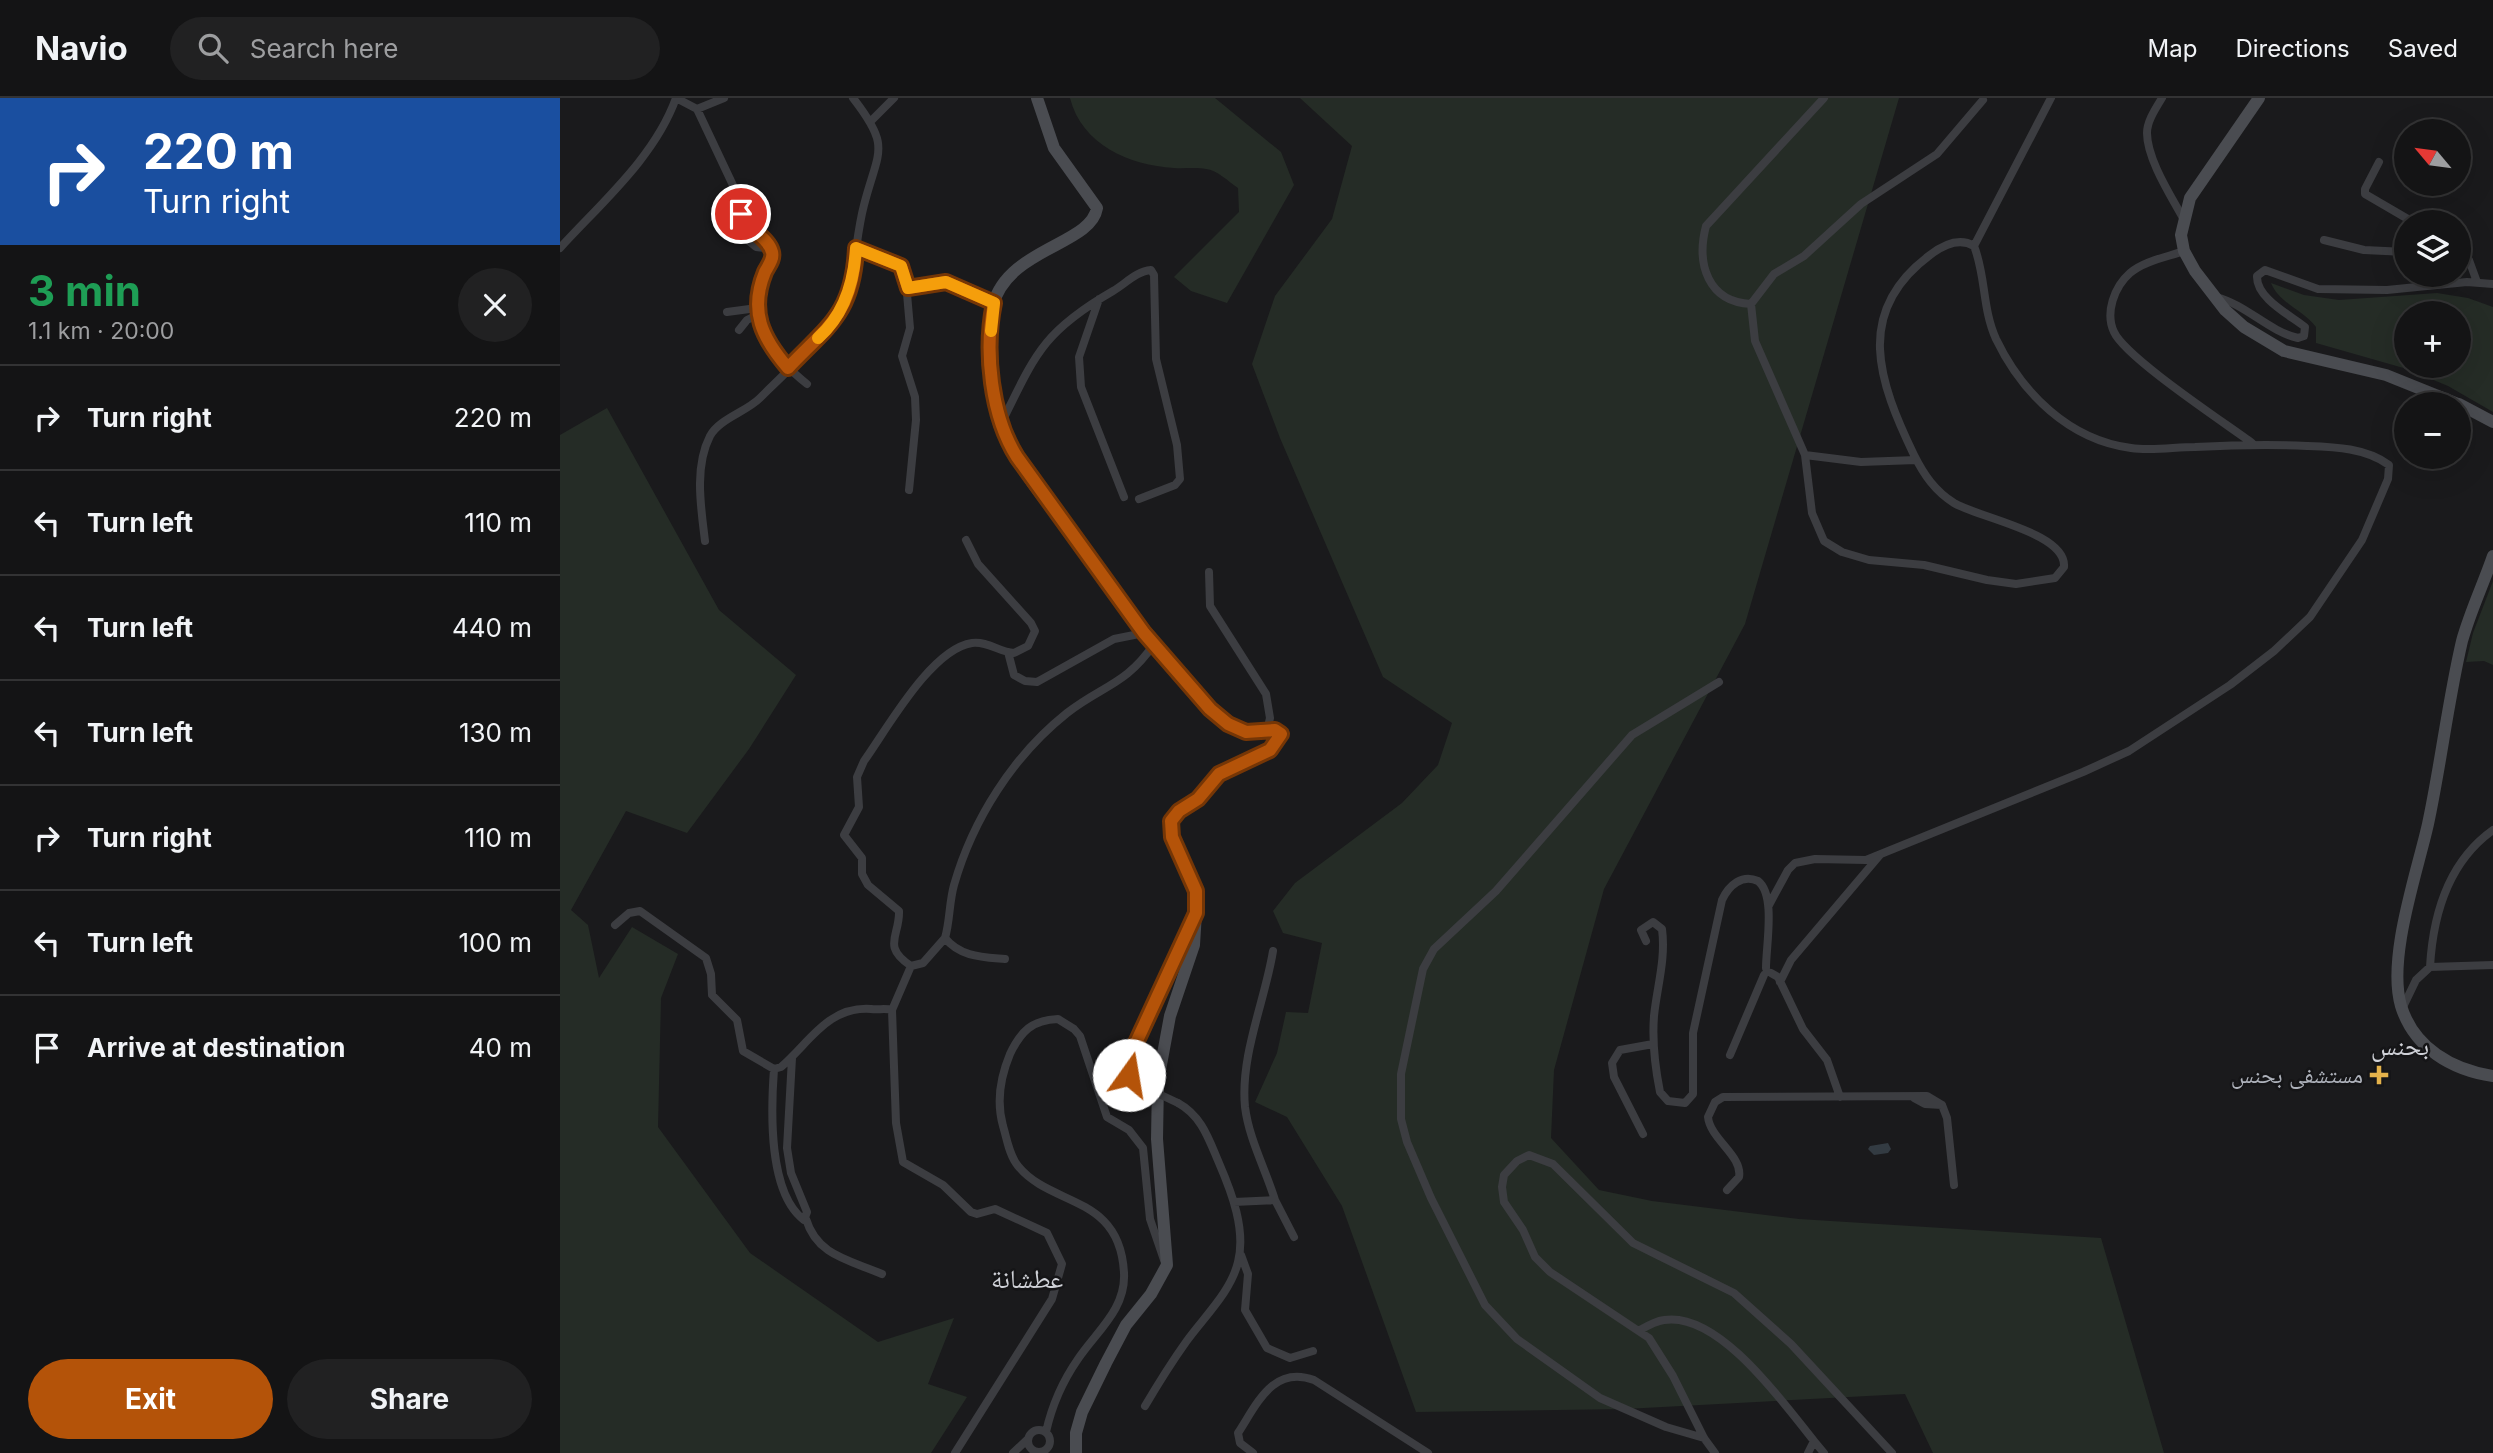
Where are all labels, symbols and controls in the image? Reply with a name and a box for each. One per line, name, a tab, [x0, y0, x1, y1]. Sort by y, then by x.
search box	[170, 17, 660, 80]
text: Navio	[35, 28, 128, 68]
icon: search	[194, 29, 232, 67]
text: Search here	[250, 33, 398, 64]
text: Map	[2148, 34, 2197, 63]
text: Directions	[2235, 34, 2350, 63]
text: Saved	[2388, 34, 2458, 63]
north arrow	[2394, 119, 2471, 196]
map controls	[2394, 119, 2471, 469]
text: 220 m	[143, 122, 294, 181]
icon: right	[28, 126, 119, 217]
text: Turn right	[143, 182, 290, 221]
pin	[711, 184, 771, 244]
icon: arrive	[722, 195, 760, 233]
button: layers	[2394, 210, 2471, 287]
text: 3 min	[28, 265, 141, 316]
button: close	[458, 268, 532, 342]
button: +	[2394, 301, 2471, 378]
text: 1.1 km · 20:00	[28, 317, 174, 345]
button: −	[2394, 392, 2471, 469]
icon: right	[28, 399, 66, 437]
text: Turn right	[87, 402, 212, 433]
text: 220 m	[454, 402, 532, 433]
icon: left	[28, 504, 66, 542]
text: Turn left	[87, 507, 193, 538]
text: 110 m	[464, 507, 532, 538]
icon: left	[28, 609, 66, 647]
text: Turn left	[87, 612, 193, 643]
text: 440 m	[452, 612, 532, 643]
icon: left	[28, 714, 66, 752]
text: Turn left	[87, 717, 193, 748]
text: 130 m	[459, 717, 532, 748]
icon: right	[28, 819, 66, 857]
text: Turn right	[87, 822, 212, 853]
text: 110 m	[464, 822, 532, 853]
icon: left	[28, 924, 66, 962]
text: Turn left	[87, 927, 193, 958]
text: 100 m	[459, 927, 532, 958]
icon: arrive	[28, 1029, 66, 1067]
district label: بحنس	[2371, 1030, 2429, 1062]
text: Arrive at destination	[87, 1032, 346, 1063]
text: 40 m	[469, 1032, 532, 1063]
position arrow	[1092, 1038, 1166, 1112]
place label: مستشفى بحنس	[2231, 1061, 2363, 1089]
marker: مستشفى بحنس	[2369, 1065, 2389, 1085]
district label: عطشانة	[991, 1263, 1063, 1294]
button: Exit	[28, 1359, 273, 1439]
button: Share	[287, 1359, 532, 1439]

